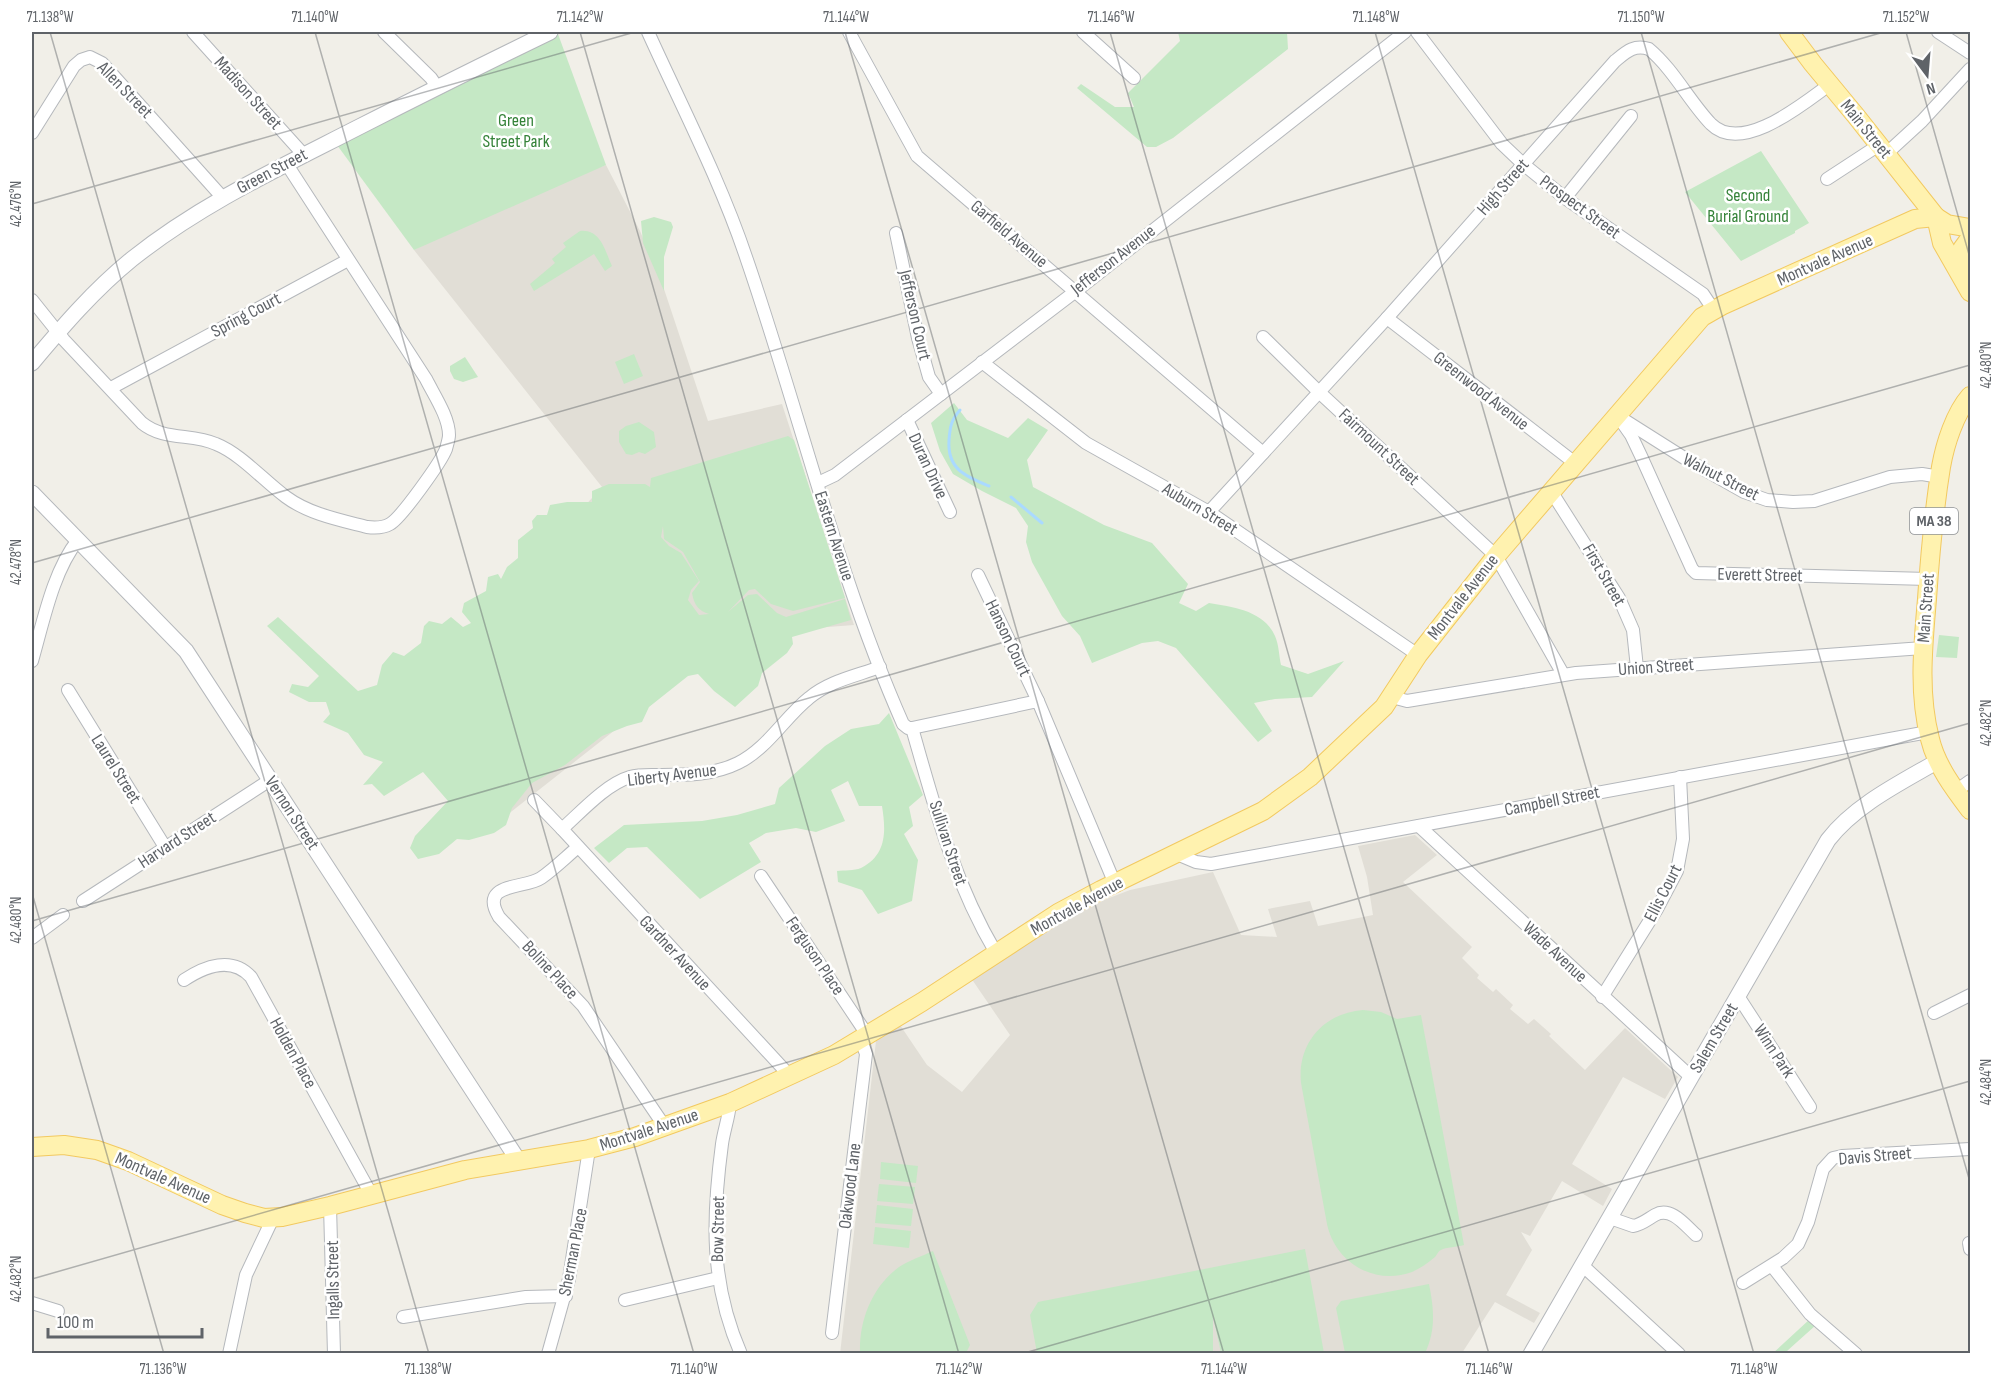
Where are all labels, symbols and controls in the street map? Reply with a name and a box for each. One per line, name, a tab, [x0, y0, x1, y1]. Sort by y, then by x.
text: 71.138°W	[27, 8, 74, 27]
text: 71.140°W	[291, 8, 339, 27]
text: 71.142°W	[557, 8, 604, 27]
text: 71.144°W	[823, 8, 869, 27]
text: 71.146°W	[1087, 8, 1135, 27]
text: 71.148°W	[1353, 8, 1400, 27]
text: 71.150°W	[1618, 8, 1665, 27]
text: 71.152°W	[1883, 8, 1929, 27]
north arrow	[1897, 45, 1957, 105]
street label: Madison Street	[210, 52, 287, 134]
street label: Allen Street	[92, 57, 157, 123]
text: N	[1924, 78, 1937, 98]
street label: Main Street	[1836, 95, 1896, 163]
park label: Green Street Park	[482, 110, 550, 152]
street label: Green Street	[233, 143, 311, 198]
street label: High Street	[1473, 154, 1534, 220]
street label: Prospect Street	[1536, 171, 1625, 244]
text: 42.476°N	[7, 181, 26, 227]
park label: Second Burial Ground	[1707, 185, 1789, 227]
street label: Garfield Avenue	[966, 196, 1052, 272]
street label: Jefferson Avenue	[1066, 220, 1159, 300]
street label: Montvale Avenue	[1774, 230, 1876, 290]
street label: Jefferson Court	[894, 267, 936, 363]
street label: Spring Court	[208, 288, 285, 342]
text: 42.480°N	[1977, 341, 1996, 389]
street label: Greenwood Avenue	[1429, 347, 1533, 435]
street label: Fairmount Street	[1334, 404, 1424, 490]
street label: Duran Drive	[904, 430, 952, 502]
street label: Walnut Street	[1679, 449, 1763, 505]
street label: Auburn Street	[1158, 478, 1242, 540]
street label: Eastern Avenue	[810, 489, 858, 583]
road number: MA 38	[1910, 508, 1958, 534]
text: 42.478°N	[7, 539, 26, 585]
street label: First Street	[1578, 540, 1630, 610]
street label: Montvale Avenue	[1423, 550, 1503, 644]
street label: Everett Street	[1717, 564, 1803, 586]
street label: Main Street	[1913, 572, 1939, 643]
street label: Hanson Court	[980, 596, 1036, 680]
street label: Union Street	[1617, 654, 1695, 680]
text: 42.482°N	[1977, 700, 1996, 746]
street label: Laurel Street	[87, 731, 146, 808]
street label: Liberty Avenue	[626, 759, 718, 791]
street label: Vernon Street	[260, 772, 324, 854]
street label: Campbell Street	[1503, 781, 1602, 821]
street label: Sullivan Street	[924, 798, 972, 888]
street label: Harvard Street	[134, 807, 220, 873]
street label: Ellis Court	[1640, 860, 1687, 925]
street label: Montvale Avenue	[1027, 872, 1127, 940]
text: 42.480°N	[7, 896, 26, 944]
street label: Gardner Avenue	[635, 911, 715, 995]
street label: Ferguson Place	[781, 913, 849, 999]
street label: Wade Avenue	[1519, 917, 1591, 987]
street label: Boline Place	[518, 936, 582, 1004]
street label: Salem Street	[1686, 999, 1743, 1077]
street label: Holden Place	[265, 1014, 321, 1092]
street label: Winn Park	[1749, 1020, 1799, 1082]
text: 42.484°N	[1977, 1059, 1996, 1105]
street label: Montvale Avenue	[597, 1104, 701, 1156]
street label: Oakwood Lane	[834, 1142, 866, 1230]
street label: Davis Street	[1838, 1142, 1913, 1170]
street label: Montvale Avenue	[112, 1148, 214, 1208]
street label: Bow Street	[707, 1195, 729, 1262]
street label: Sherman Place	[554, 1206, 592, 1298]
street label: Ingalls Street	[322, 1240, 344, 1320]
text: 42.482°N	[7, 1256, 26, 1302]
scale bar	[48, 1301, 202, 1339]
text: 100 m	[57, 1312, 94, 1333]
text: 71.136°W	[139, 1360, 187, 1379]
text: 71.138°W	[405, 1360, 452, 1379]
text: 71.140°W	[670, 1360, 718, 1379]
text: 71.142°W	[936, 1360, 983, 1379]
text: 71.144°W	[1201, 1360, 1247, 1379]
text: 71.146°W	[1465, 1360, 1513, 1379]
text: 71.148°W	[1731, 1360, 1778, 1379]

